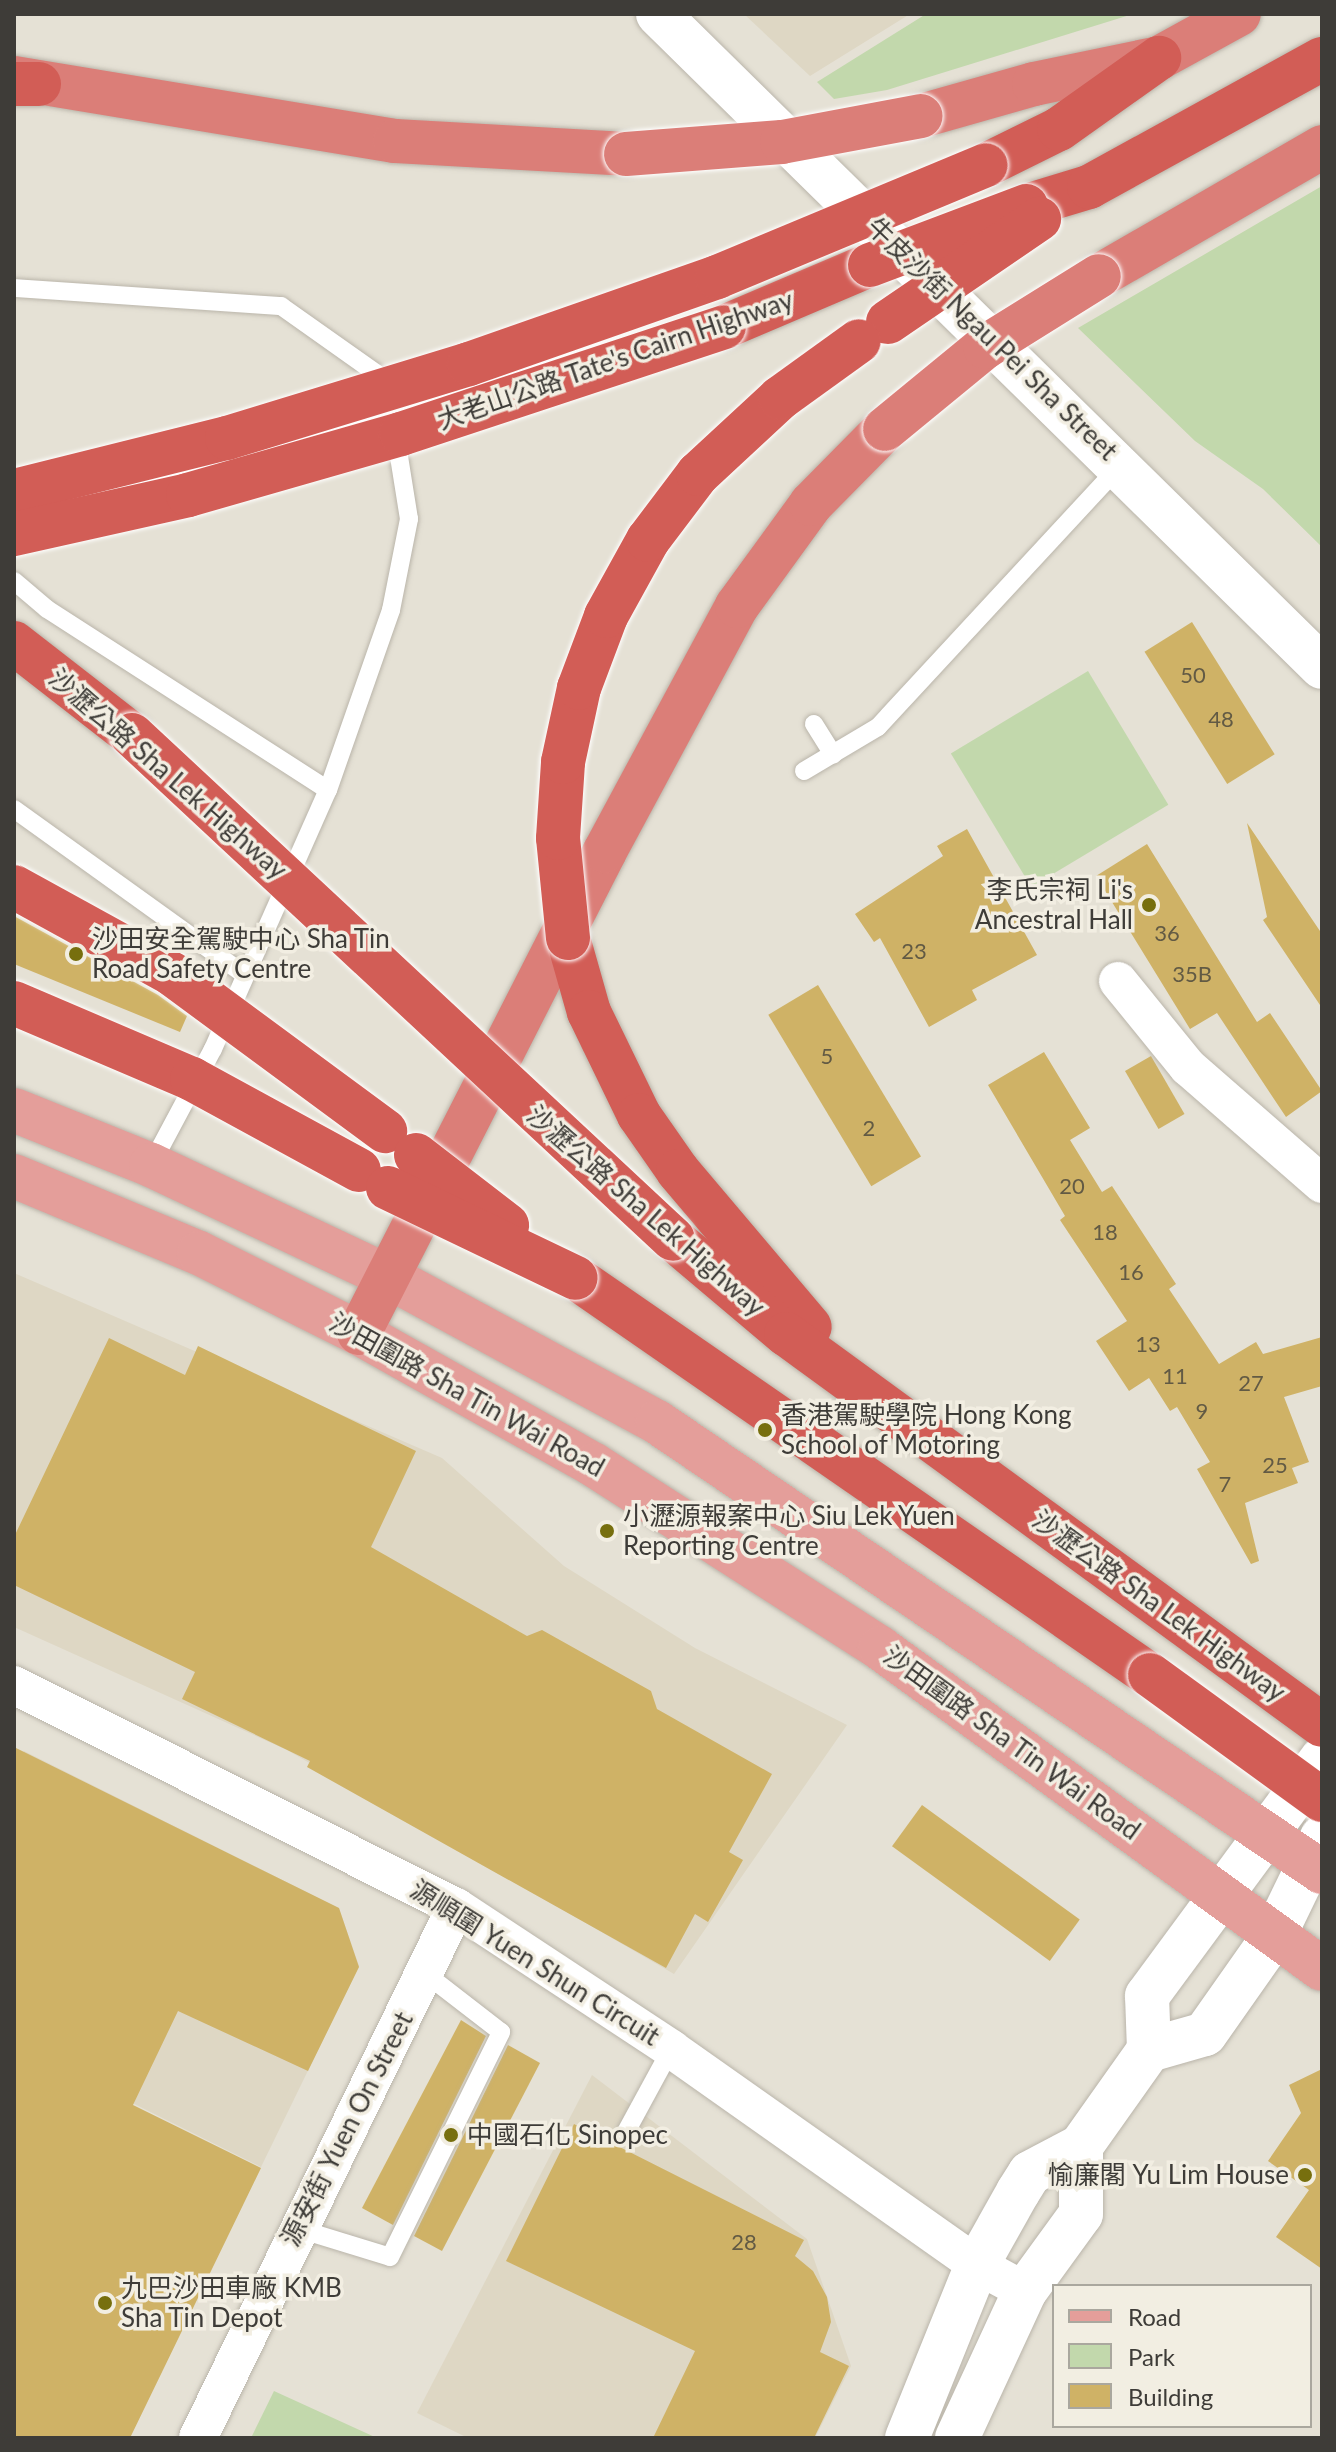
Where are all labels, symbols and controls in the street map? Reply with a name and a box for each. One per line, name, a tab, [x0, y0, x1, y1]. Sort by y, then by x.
street label: 牛皮沙街 Ngau Pei Sha Street	[860, 211, 1124, 467]
street label: 大老山公路 Tate's Cairn Highway	[433, 284, 797, 436]
street label: 沙瀝公路 Sha Lek Highway	[43, 662, 293, 886]
house number: 50	[1180, 662, 1206, 688]
house number: 48	[1208, 706, 1234, 732]
place label: 李氏宗祠 Li's Ancestral Hall	[975, 874, 1133, 936]
marker: 李氏宗祠 Li's Ancestral Hall	[1140, 896, 1158, 914]
house number: 36	[1154, 920, 1180, 946]
place label: 沙田安全駕駛中心 Sha Tin Road Safety Centre	[92, 923, 391, 984]
house number: 23	[901, 938, 927, 964]
marker: 沙田安全駕駛中心 Sha Tin Road Safety Centre	[67, 945, 85, 963]
house number: 35B	[1172, 961, 1212, 987]
house number: 5	[821, 1043, 833, 1069]
street label: 沙瀝公路 Sha Lek Highway	[521, 1099, 771, 1323]
house number: 2	[863, 1115, 875, 1141]
house number: 20	[1059, 1173, 1085, 1199]
house number: 18	[1092, 1219, 1118, 1245]
house number: 16	[1118, 1259, 1144, 1285]
street label: 沙田圍路 Sha Tin Wai Road	[324, 1306, 610, 1484]
house number: 13	[1135, 1331, 1161, 1357]
house number: 11	[1162, 1363, 1188, 1389]
house number: 27	[1238, 1370, 1264, 1396]
house number: 9	[1196, 1398, 1208, 1424]
place label: 香港駕駛學院 Hong Kong School of Motoring	[781, 1399, 1072, 1460]
marker: 香港駕駛學院 Hong Kong School of Motoring	[756, 1421, 774, 1439]
house number: 25	[1262, 1452, 1288, 1478]
house number: 7	[1219, 1471, 1231, 1497]
place label: 小瀝源報案中心 Siu Lek Yuen Reporting Centre	[623, 1500, 956, 1562]
street label: 沙瀝公路 Sha Lek Highway	[1027, 1504, 1291, 1708]
marker: 小瀝源報案中心 Siu Lek Yuen Reporting Centre	[598, 1522, 616, 1540]
street label: 沙田圍路 Sha Tin Wai Road	[877, 1639, 1147, 1847]
street label: 源順圍 Yuen Shun Circuit	[405, 1874, 665, 2052]
street label: 源安街 Yuen On Street	[274, 2007, 420, 2251]
place label: 中國石化 Sinopec	[467, 2119, 668, 2151]
marker: 中國石化 Sinopec	[442, 2126, 460, 2144]
place label: 愉廉閣 Yu Lim House	[1048, 2159, 1289, 2191]
marker: 愉廉閣 Yu Lim House	[1296, 2166, 1314, 2184]
house number: 28	[731, 2229, 757, 2255]
place label: 九巴沙田車廠 KMB Sha Tin Depot	[121, 2272, 342, 2334]
legend	[1052, 2284, 1312, 2428]
marker: 九巴沙田車廠 KMB Sha Tin Depot	[96, 2294, 114, 2312]
text: Road	[1128, 2302, 1181, 2331]
text: Park	[1128, 2342, 1175, 2371]
text: Building	[1128, 2382, 1213, 2411]

